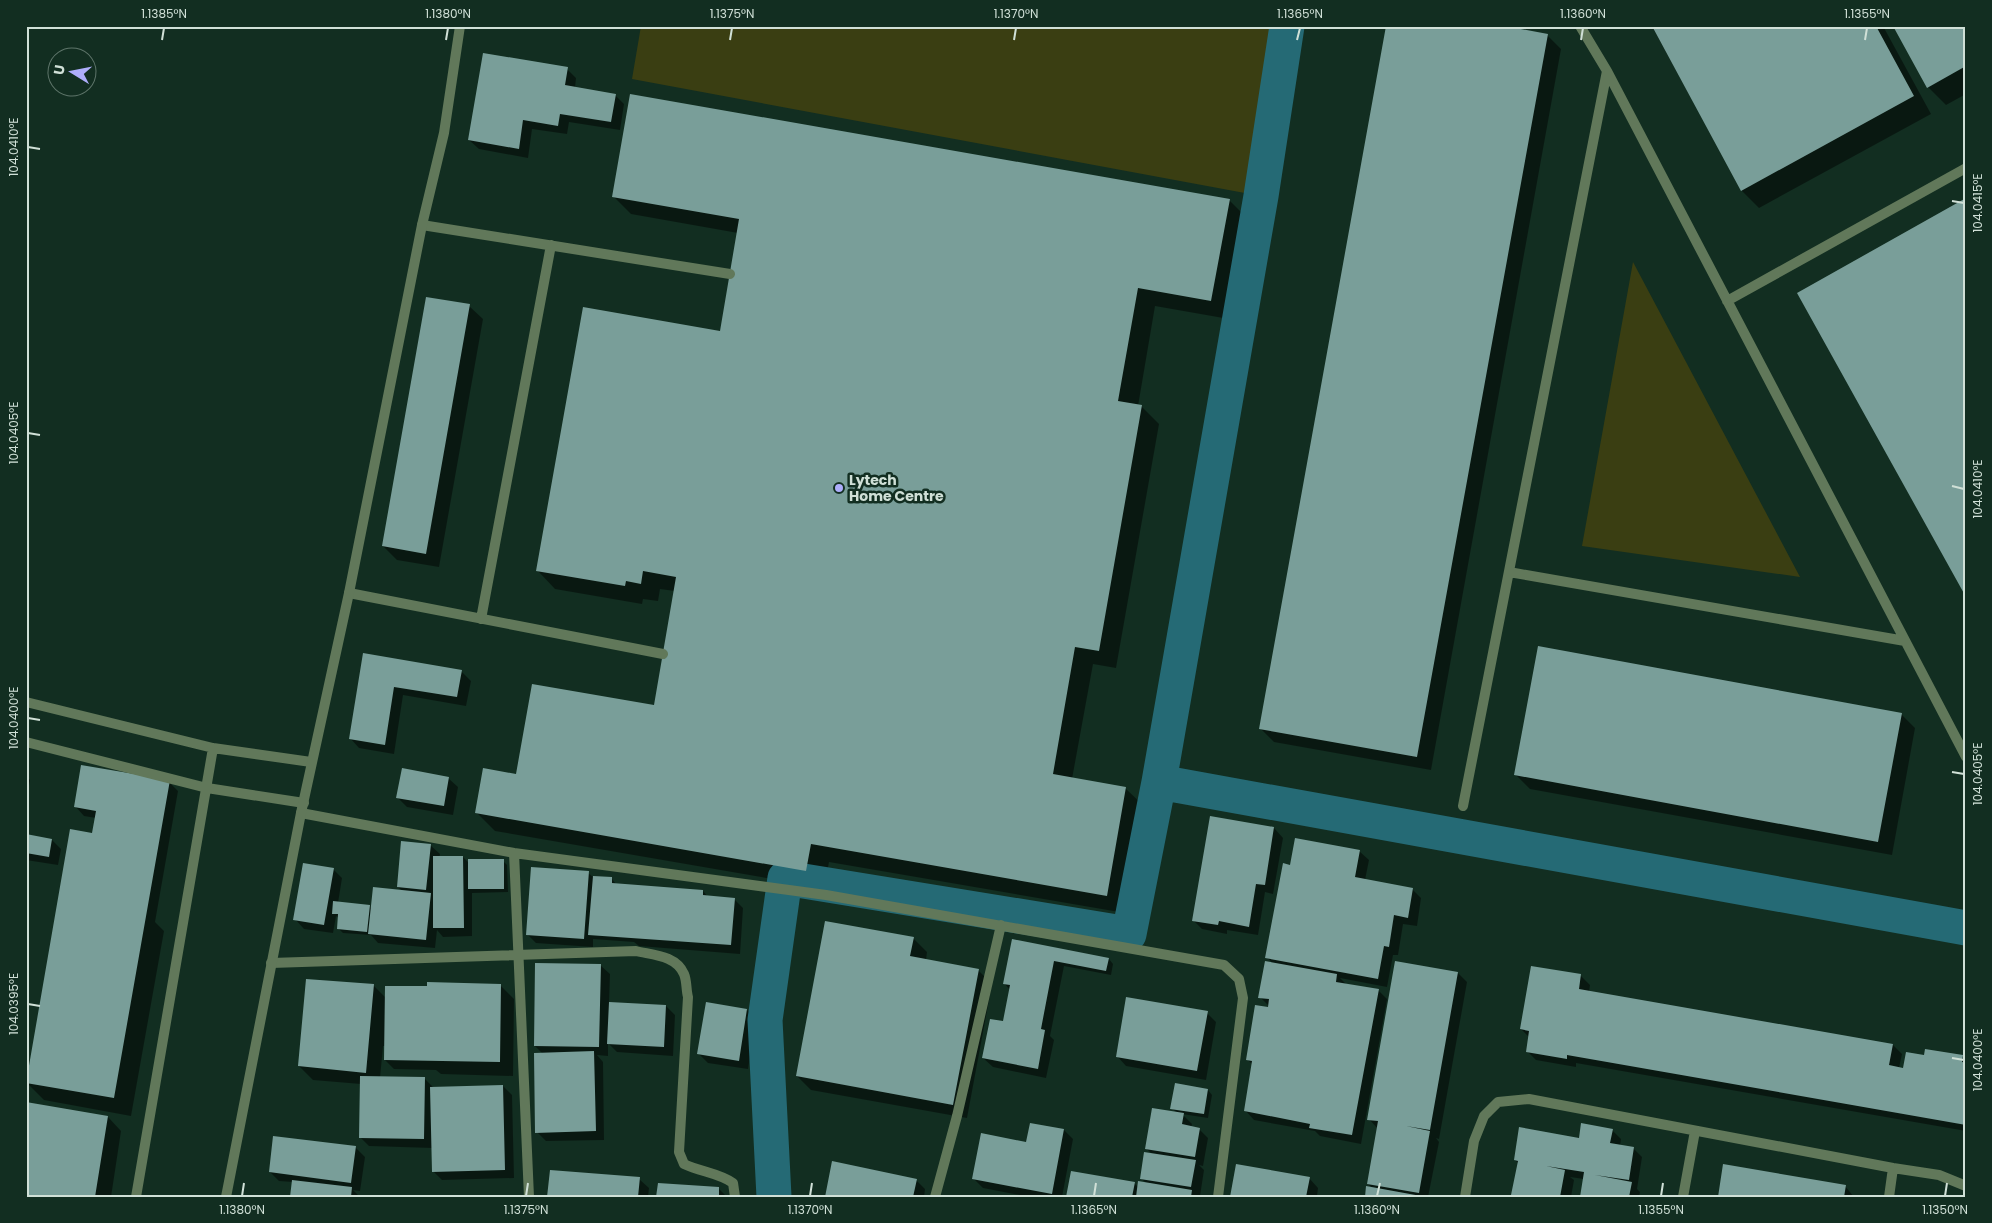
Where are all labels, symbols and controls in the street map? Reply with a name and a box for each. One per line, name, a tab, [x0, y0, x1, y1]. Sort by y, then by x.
text: 1.1385°N	[141, 5, 187, 22]
text: 1.1380°N	[425, 5, 471, 22]
text: 1.1375°N	[710, 5, 754, 22]
text: 1.1370°N	[994, 5, 1038, 22]
text: 1.1365°N	[1277, 5, 1323, 22]
text: 1.1360°N	[1560, 5, 1606, 22]
text: 1.1355°N	[1844, 5, 1890, 22]
north arrow	[48, 48, 98, 98]
text: U	[48, 63, 70, 76]
text: 104.0410°E	[5, 118, 22, 176]
text: 104.0415°E	[1969, 174, 1986, 232]
text: 104.0405°E	[5, 402, 22, 464]
text: 104.0410°E	[1969, 460, 1986, 518]
place label: Lytech Home Centre	[849, 470, 944, 506]
marker: Lytech Home Centre	[833, 482, 845, 494]
text: 104.0400°E	[5, 687, 22, 749]
text: 104.0405°E	[1969, 743, 1986, 805]
text: 104.0395°E	[5, 973, 22, 1035]
text: 104.0400°E	[1969, 1029, 1986, 1091]
text: 1.1380°N	[219, 1201, 265, 1218]
text: 1.1375°N	[504, 1201, 548, 1218]
text: 1.1370°N	[788, 1201, 832, 1218]
text: 1.1365°N	[1071, 1201, 1117, 1218]
text: 1.1360°N	[1354, 1201, 1400, 1218]
text: 1.1355°N	[1638, 1201, 1684, 1218]
text: 1.1350°N	[1922, 1201, 1968, 1218]

